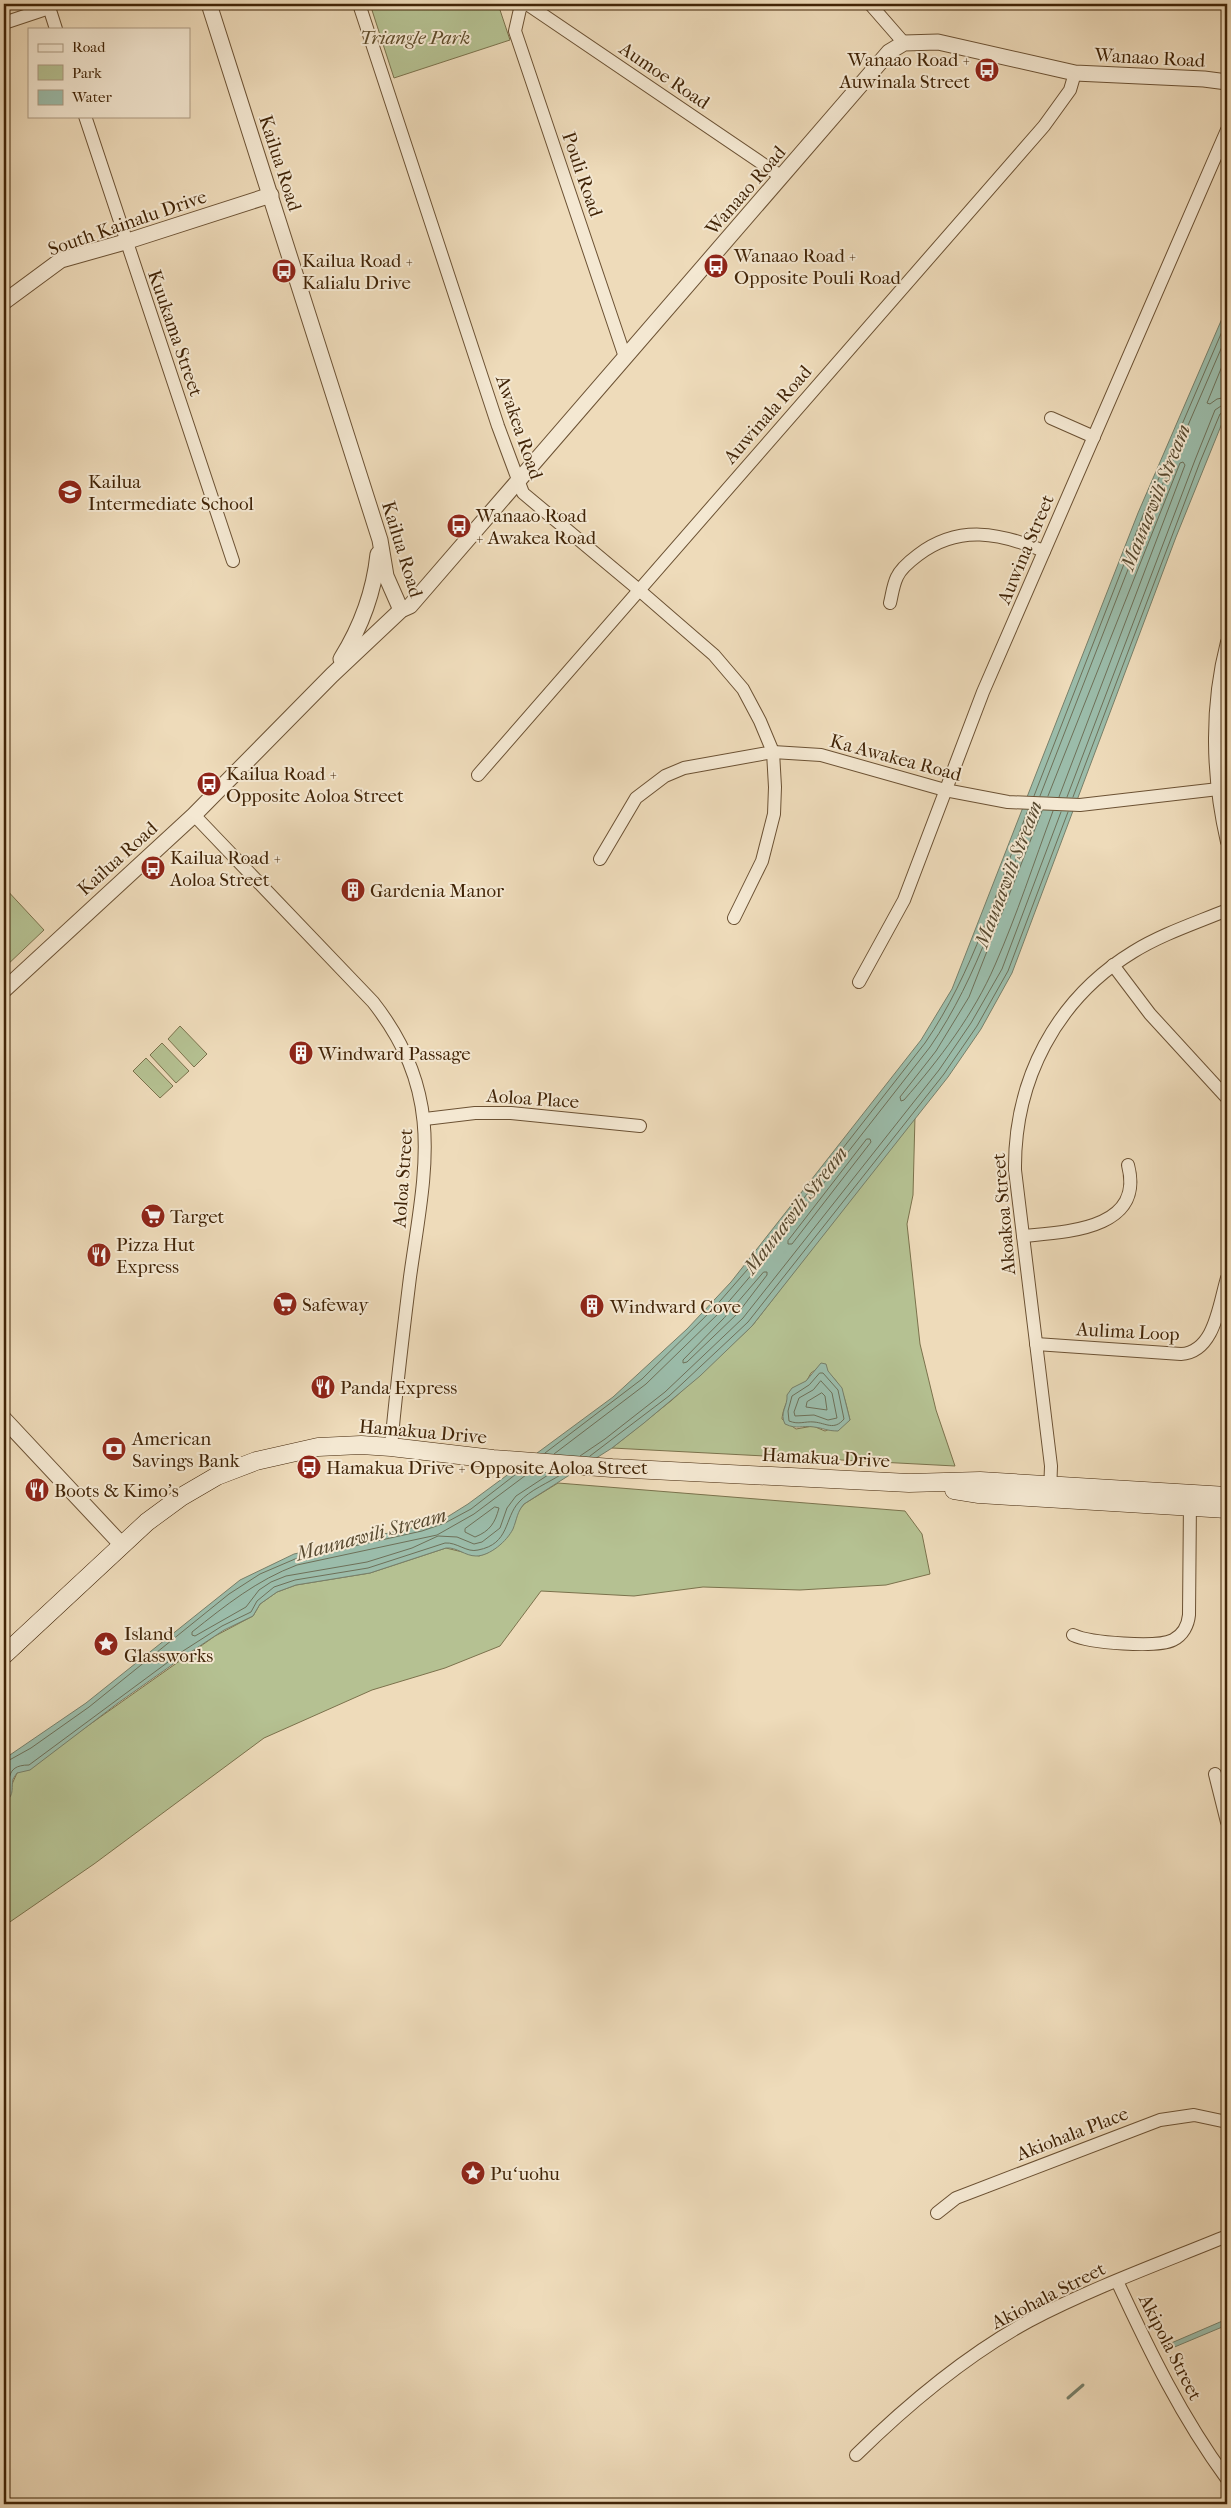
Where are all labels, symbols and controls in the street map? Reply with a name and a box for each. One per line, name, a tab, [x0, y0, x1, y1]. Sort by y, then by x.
park label: Triangle Park	[360, 27, 470, 49]
legend	[28, 28, 190, 118]
street label: Aumoe Road	[614, 37, 714, 114]
text: Road	[72, 38, 106, 56]
street label: Wanaao Road	[1093, 44, 1206, 72]
place label: Wanaao Road + Auwinala Street	[838, 49, 970, 93]
bus stop icon: Wanaao Road + Auwinala Street	[974, 57, 1000, 83]
text: Park	[72, 64, 102, 82]
text: Water	[71, 88, 112, 106]
street label: Kailua Road	[254, 113, 306, 215]
street label: Pouli Road	[557, 129, 607, 220]
street label: Wanaao Road	[700, 141, 791, 240]
street label: South Kainalu Drive	[45, 186, 209, 260]
place label: Wanaao Road + Opposite Pouli Road	[733, 245, 901, 289]
place label: Kailua Road + Kalialu Drive	[302, 250, 413, 294]
bus stop icon: Wanaao Road + Opposite Pouli Road	[703, 253, 729, 279]
bus stop icon: Kailua Road + Kalialu Drive	[271, 258, 297, 284]
street label: Kuukama Street	[143, 267, 207, 400]
street label: Auwinala Road	[719, 361, 817, 469]
street label: Awakea Road	[491, 372, 547, 483]
water label: Maunawili Stream	[1115, 421, 1195, 575]
place label: Kailua Intermediate School	[88, 471, 254, 515]
school or university icon: Kailua Intermediate School	[57, 479, 83, 505]
street label: Auwina Street	[993, 491, 1059, 608]
street label: Kailua Road	[377, 499, 427, 601]
place label: Wanaao Road + Awakea Road	[475, 505, 597, 549]
bus stop icon: Wanaao Road + Awakea Road	[446, 513, 472, 539]
street label: Ka Awakea Road	[828, 730, 965, 786]
place label: Kailua Road + Opposite Aoloa Street	[226, 763, 404, 807]
bus stop icon: Kailua Road + Opposite Aoloa Street	[196, 771, 222, 797]
water label: Maunawili Stream	[969, 798, 1047, 952]
street label: Kailua Road	[73, 817, 162, 900]
place label: Kailua Road + Aoloa Street	[169, 847, 281, 891]
bus stop icon: Kailua Road + Aoloa Street	[140, 855, 166, 881]
building icon: Gardenia Manor	[340, 877, 366, 903]
place label: Gardenia Manor	[370, 880, 505, 902]
building icon: Windward Passage	[288, 1040, 314, 1066]
place label: Windward Passage	[317, 1043, 471, 1065]
street label: Aoloa Place	[485, 1085, 580, 1113]
street label: Aoloa Street	[388, 1127, 417, 1229]
water label: Maunawili Stream	[737, 1142, 852, 1280]
street label: Akoakoa Street	[988, 1152, 1020, 1277]
supermarket icon: Target	[140, 1203, 166, 1229]
place label: Target	[170, 1206, 225, 1228]
place label: Pizza Hut Express	[116, 1234, 195, 1278]
restaurant icon: Pizza Hut Express	[86, 1242, 112, 1268]
supermarket icon: Safeway	[272, 1291, 298, 1317]
building icon: Windward Cove	[579, 1293, 605, 1319]
place label: Safeway	[302, 1294, 369, 1316]
place label: Windward Cove	[609, 1296, 741, 1318]
street label: Aulima Loop	[1075, 1318, 1180, 1346]
restaurant icon: Panda Express	[310, 1374, 336, 1400]
place label: Panda Express	[340, 1377, 457, 1399]
street label: Hamakua Drive	[358, 1415, 488, 1449]
place label: American Savings Bank	[131, 1428, 240, 1472]
bank icon: American Savings Bank	[101, 1436, 127, 1462]
street label: Hamakua Drive	[761, 1444, 891, 1472]
bus stop icon: Hamakua Drive + Opposite Aoloa Street	[296, 1454, 322, 1480]
place label: Hamakua Drive + Opposite Aoloa Street	[326, 1457, 648, 1479]
restaurant icon: Boots & Kimo's	[24, 1477, 50, 1503]
place label: Boots & Kimo's	[54, 1480, 179, 1502]
water label: Maunawili Stream	[291, 1503, 449, 1566]
place label: Island Glassworks	[124, 1623, 213, 1667]
place icon: Island Glassworks	[93, 1631, 119, 1657]
street label: Akiohala Place	[1012, 2103, 1131, 2166]
place icon: Puʻuohu	[460, 2160, 486, 2186]
place label: Puʻuohu	[490, 2163, 560, 2185]
street label: Akiohala Street	[987, 2258, 1109, 2334]
street label: Akipola Street	[1134, 2290, 1206, 2404]

